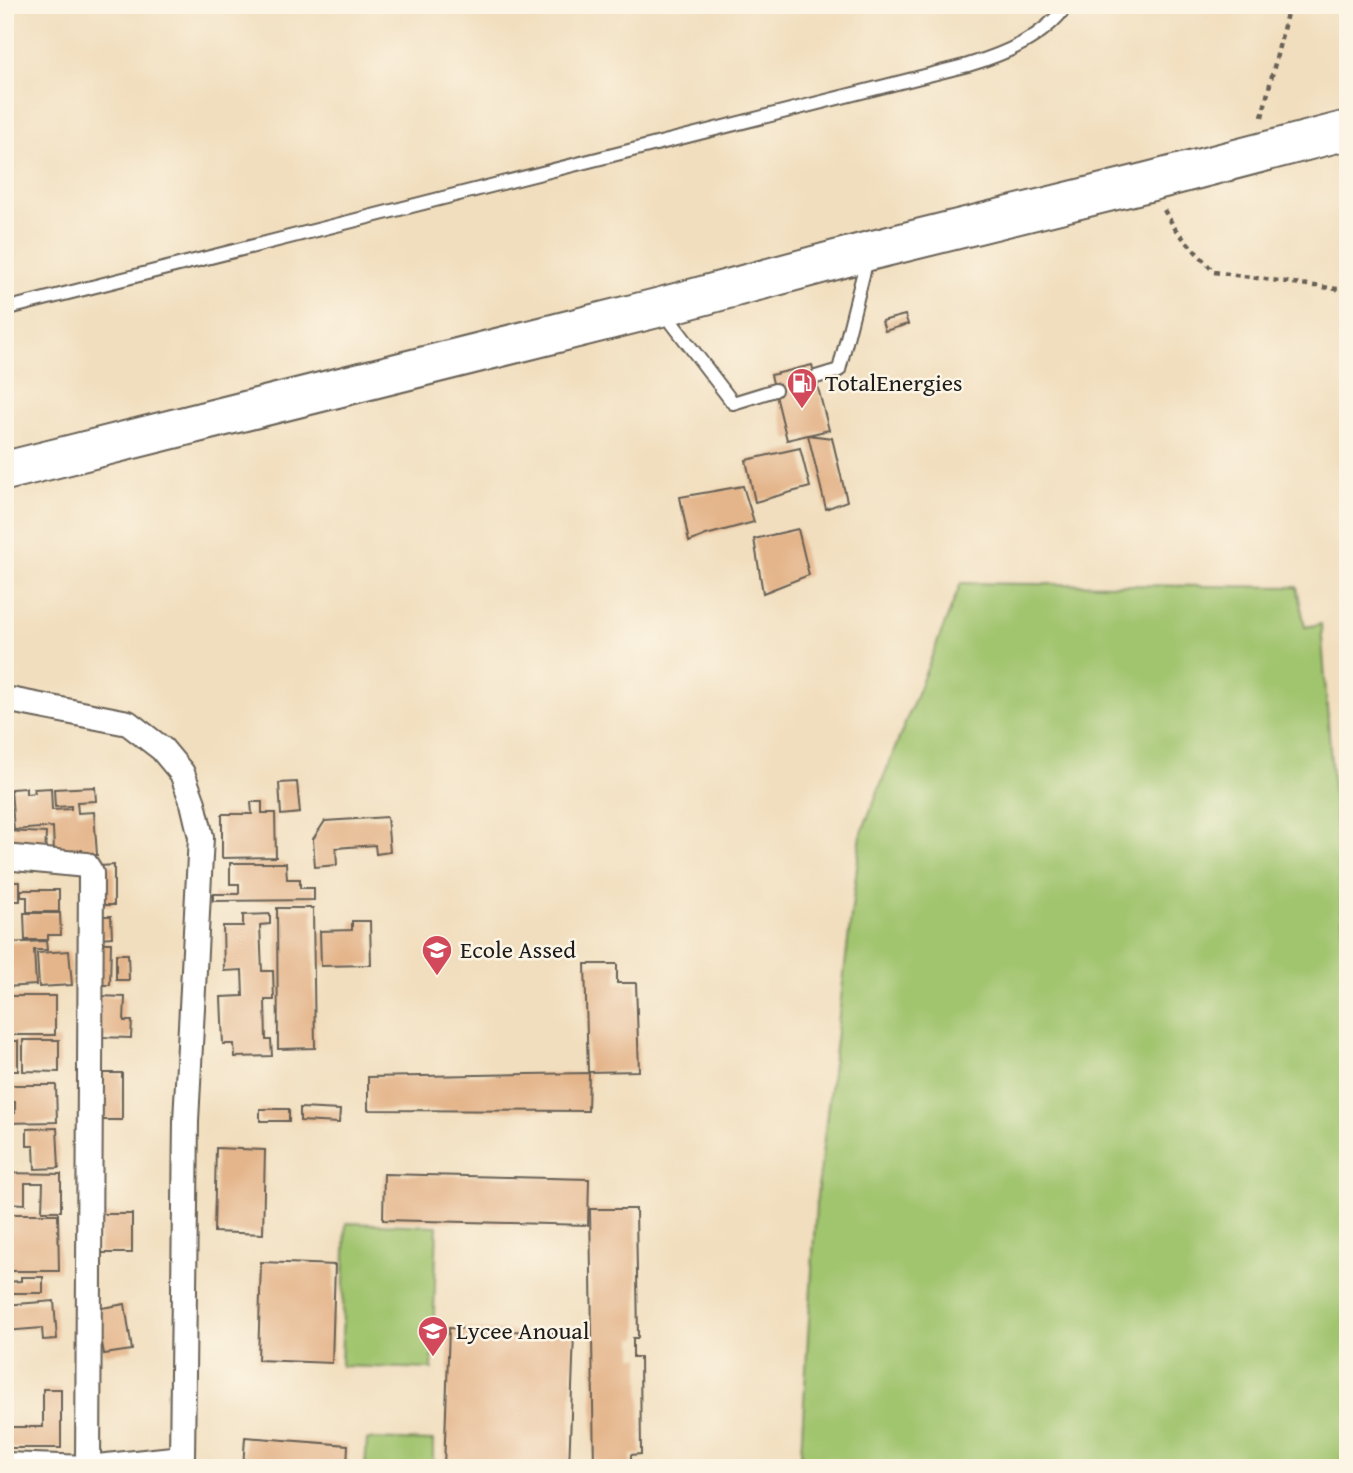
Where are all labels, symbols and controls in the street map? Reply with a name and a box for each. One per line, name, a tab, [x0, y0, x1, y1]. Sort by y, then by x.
place label: TotalEnergies	[825, 365, 963, 400]
fuel station icon: TotalEnergies	[785, 366, 819, 410]
place label: Ecole Assed	[460, 932, 576, 967]
school or university icon: Ecole Assed	[420, 933, 454, 977]
place label: Lycee Anoual	[456, 1313, 590, 1348]
school or university icon: Lycee Anoual	[416, 1314, 450, 1358]

